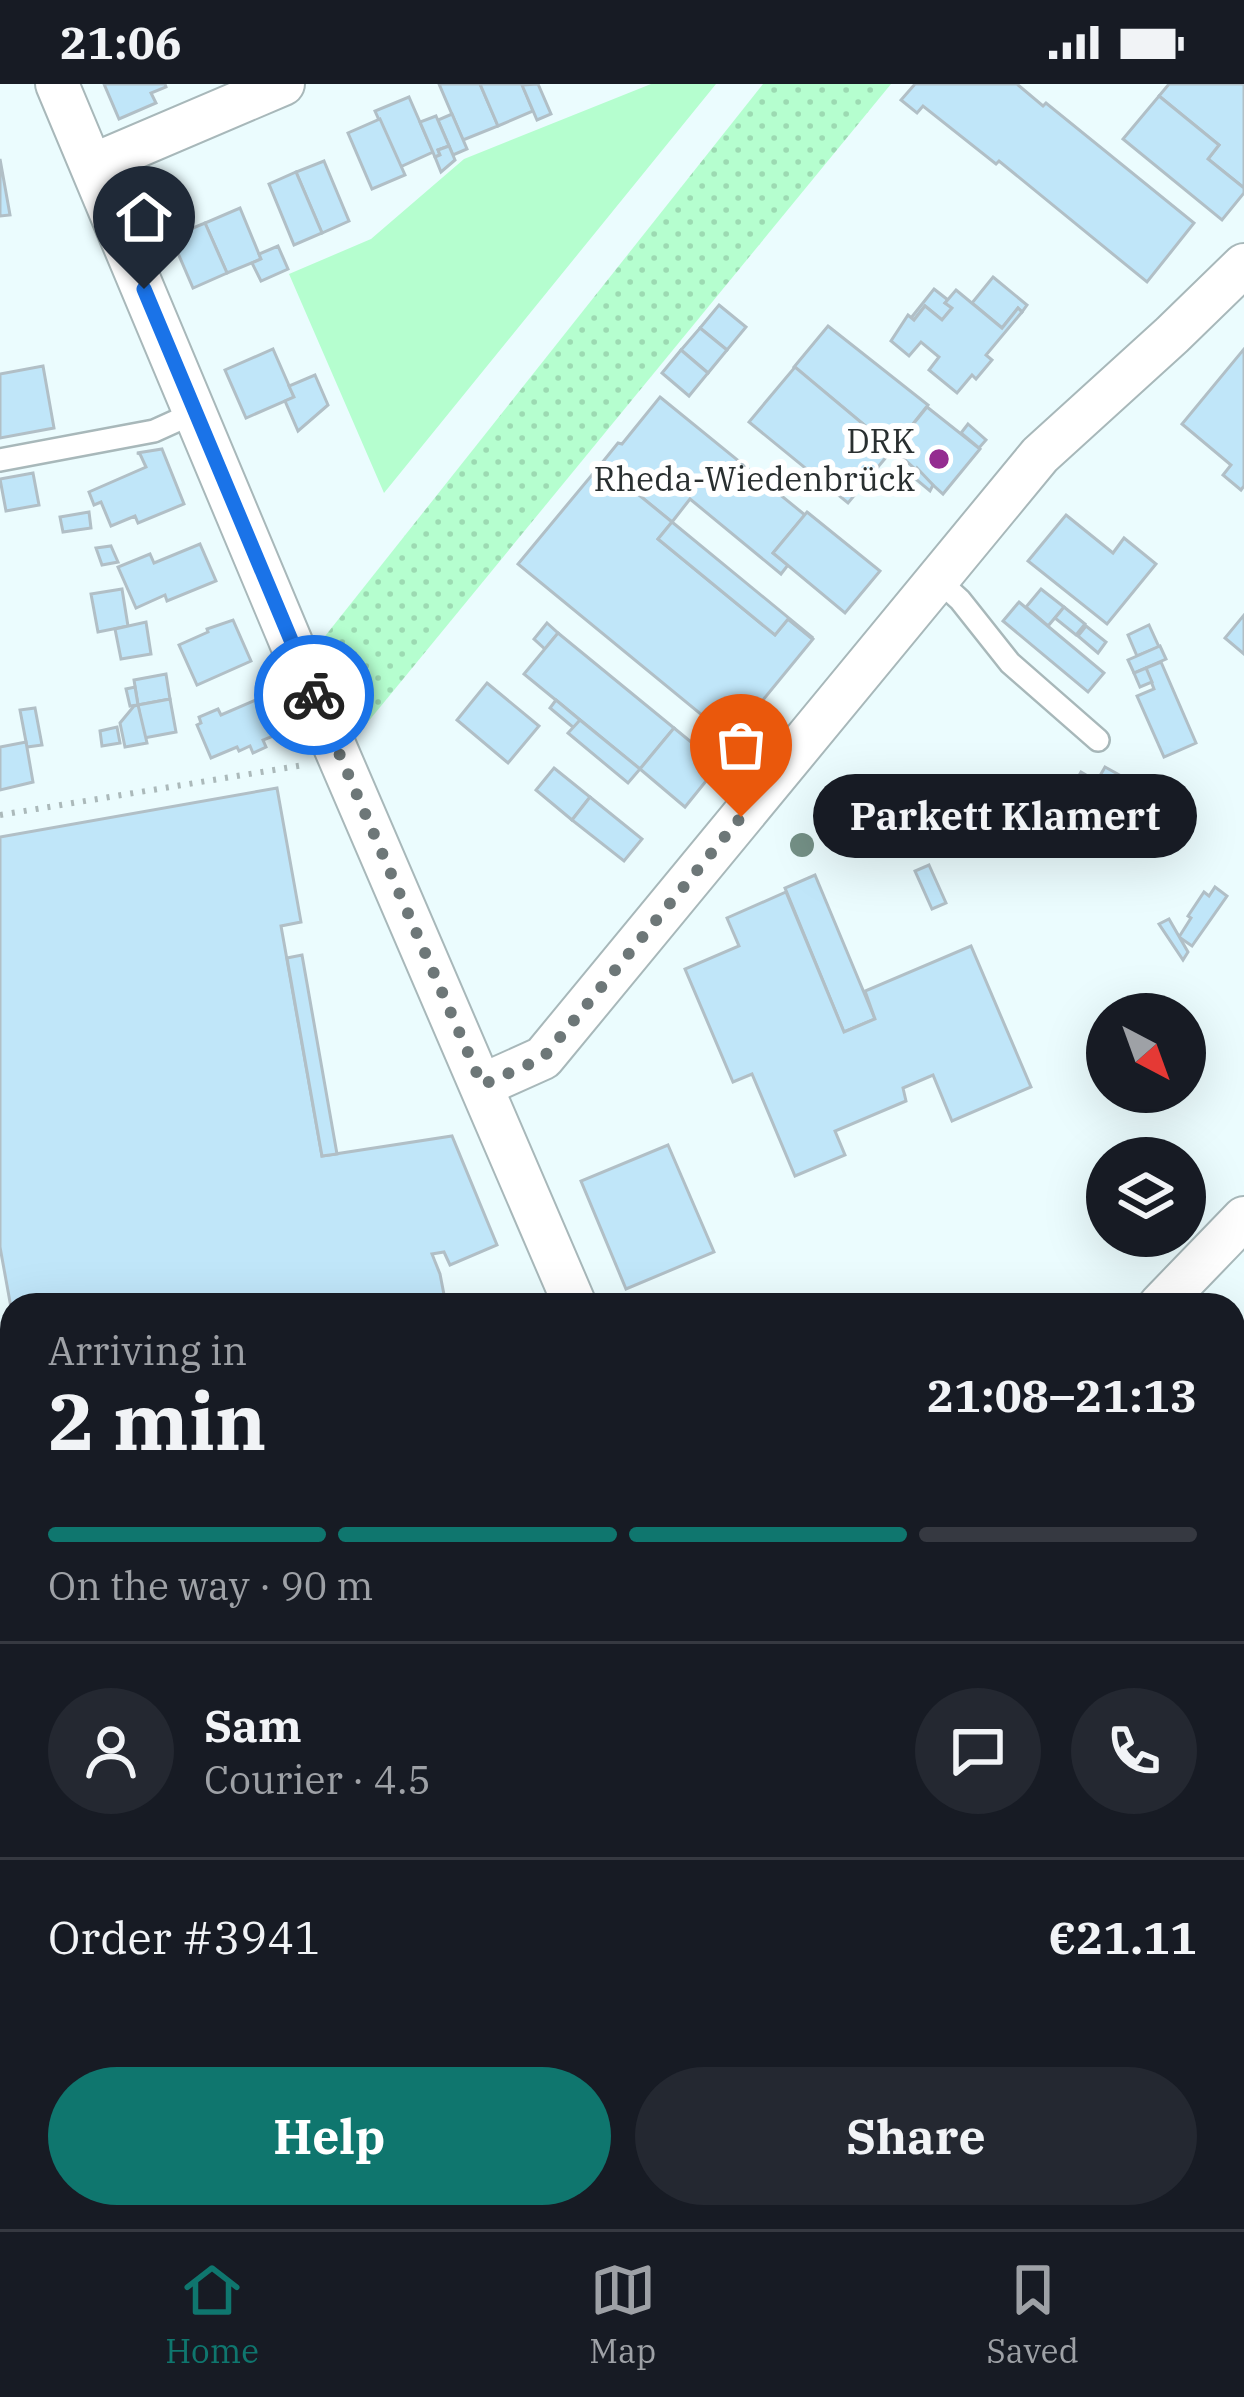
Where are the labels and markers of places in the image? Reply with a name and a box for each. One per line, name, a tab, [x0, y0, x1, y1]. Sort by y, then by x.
pin	[93, 166, 195, 289]
place label: DRK Rheda-Wiedenbrück	[594, 419, 915, 500]
marker: DRK Rheda-Wiedenbrück	[926, 446, 952, 472]
pin	[690, 694, 792, 817]
callout: Parkett Klamert	[813, 775, 1197, 859]

